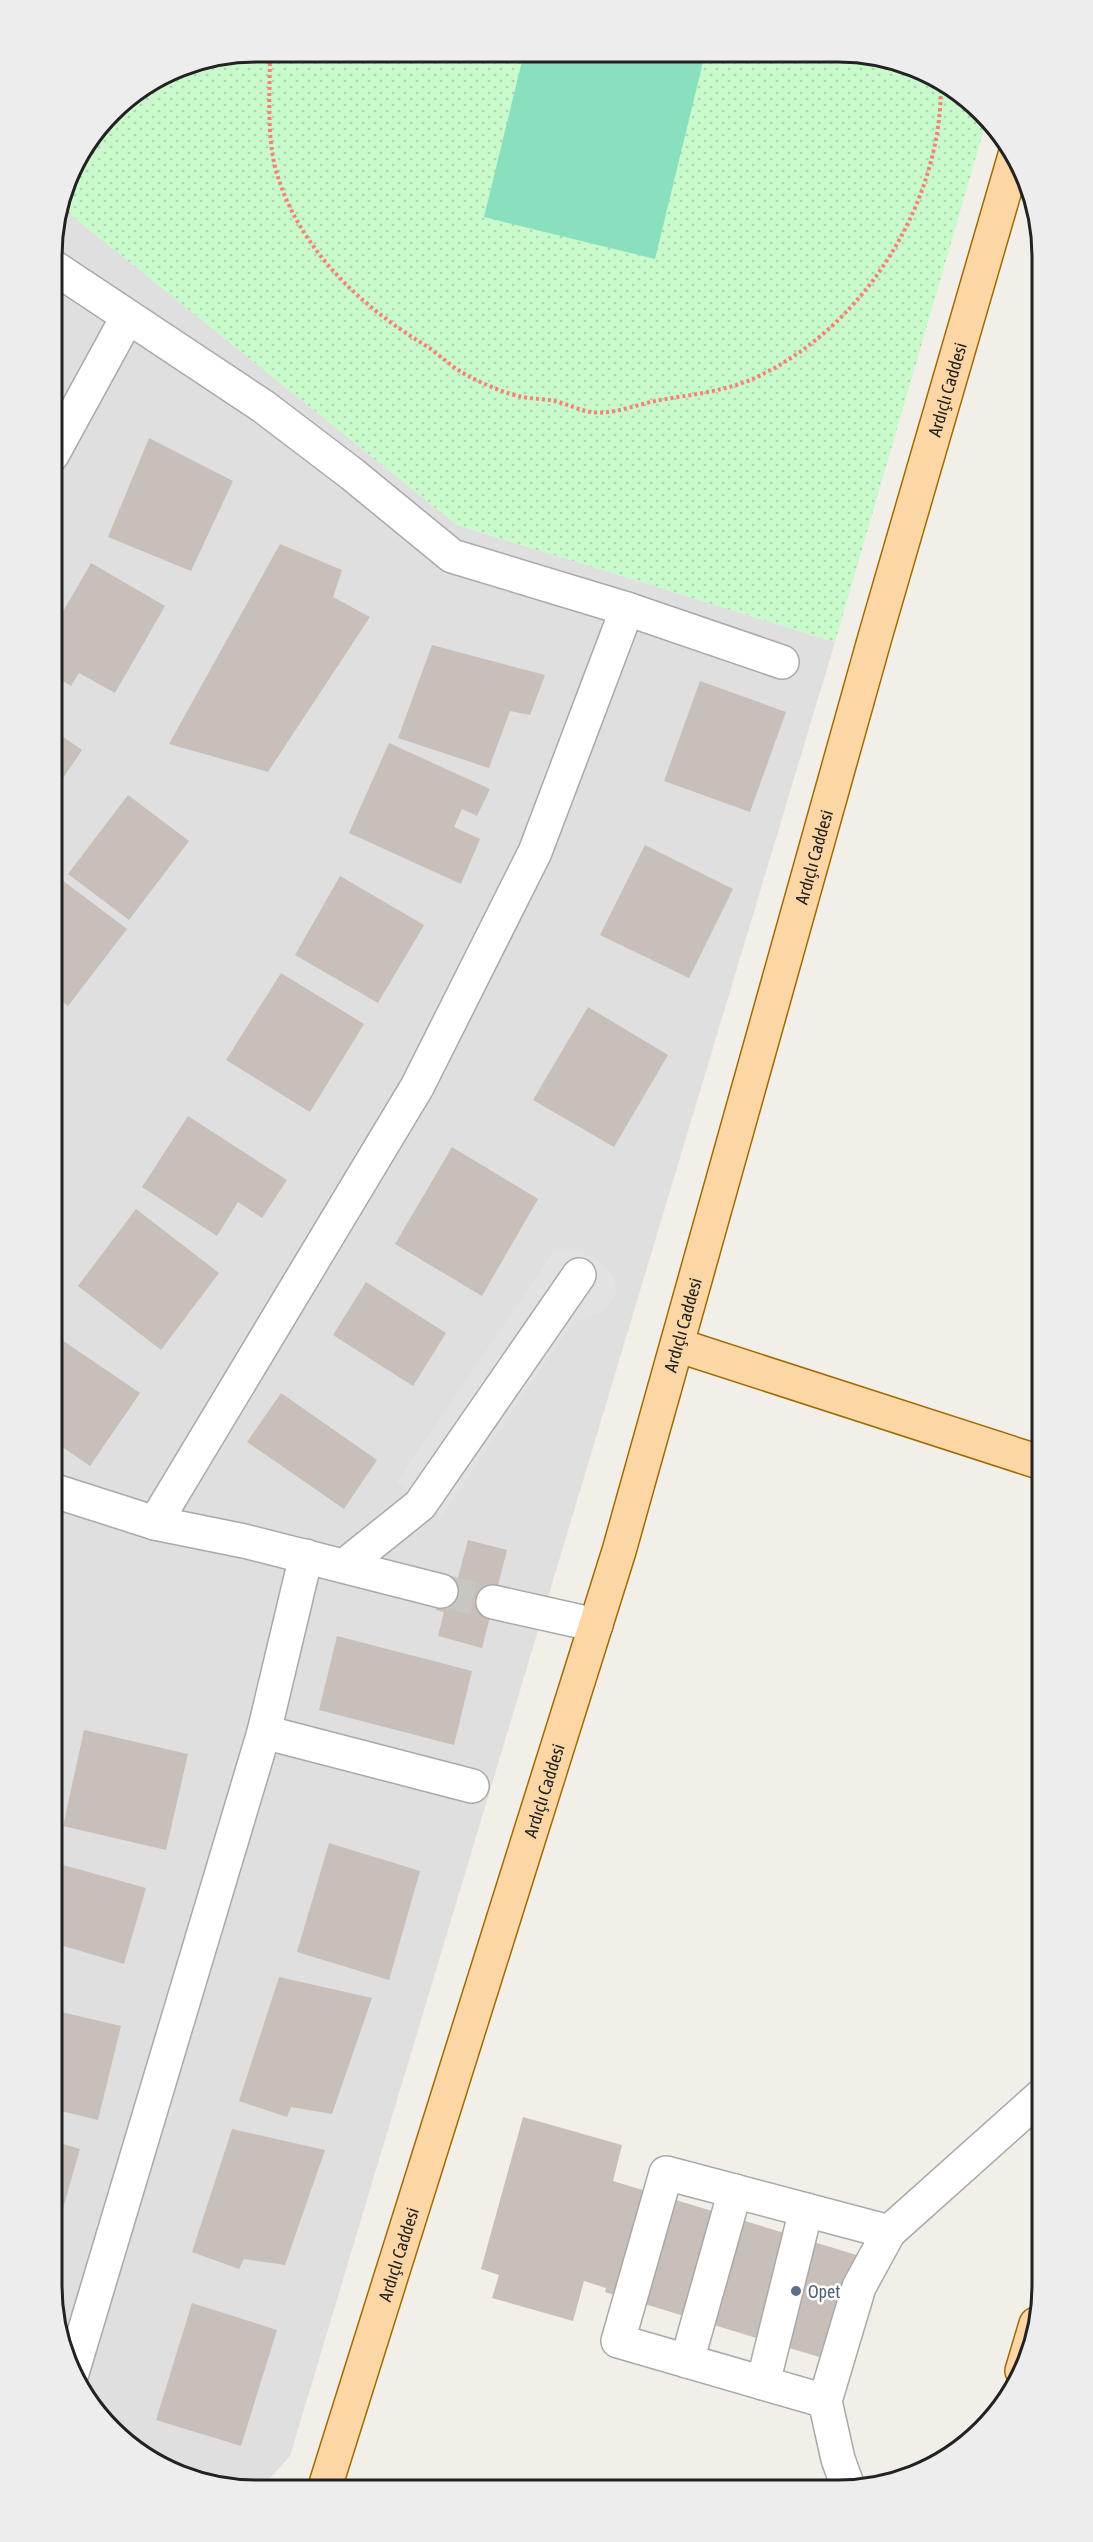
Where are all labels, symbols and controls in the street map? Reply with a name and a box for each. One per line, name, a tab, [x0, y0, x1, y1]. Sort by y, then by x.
street label: Ardıçlı Caddesi	[923, 340, 971, 439]
street label: Ardıçlı Caddesi	[790, 807, 837, 906]
street label: Ardıçlı Caddesi	[659, 1275, 706, 1374]
street label: Ardıçlı Caddesi	[519, 1741, 568, 1840]
street label: Ardıçlı Caddesi	[374, 2205, 423, 2304]
place label: Opet	[808, 2281, 840, 2302]
marker: Opet	[789, 2284, 803, 2298]

